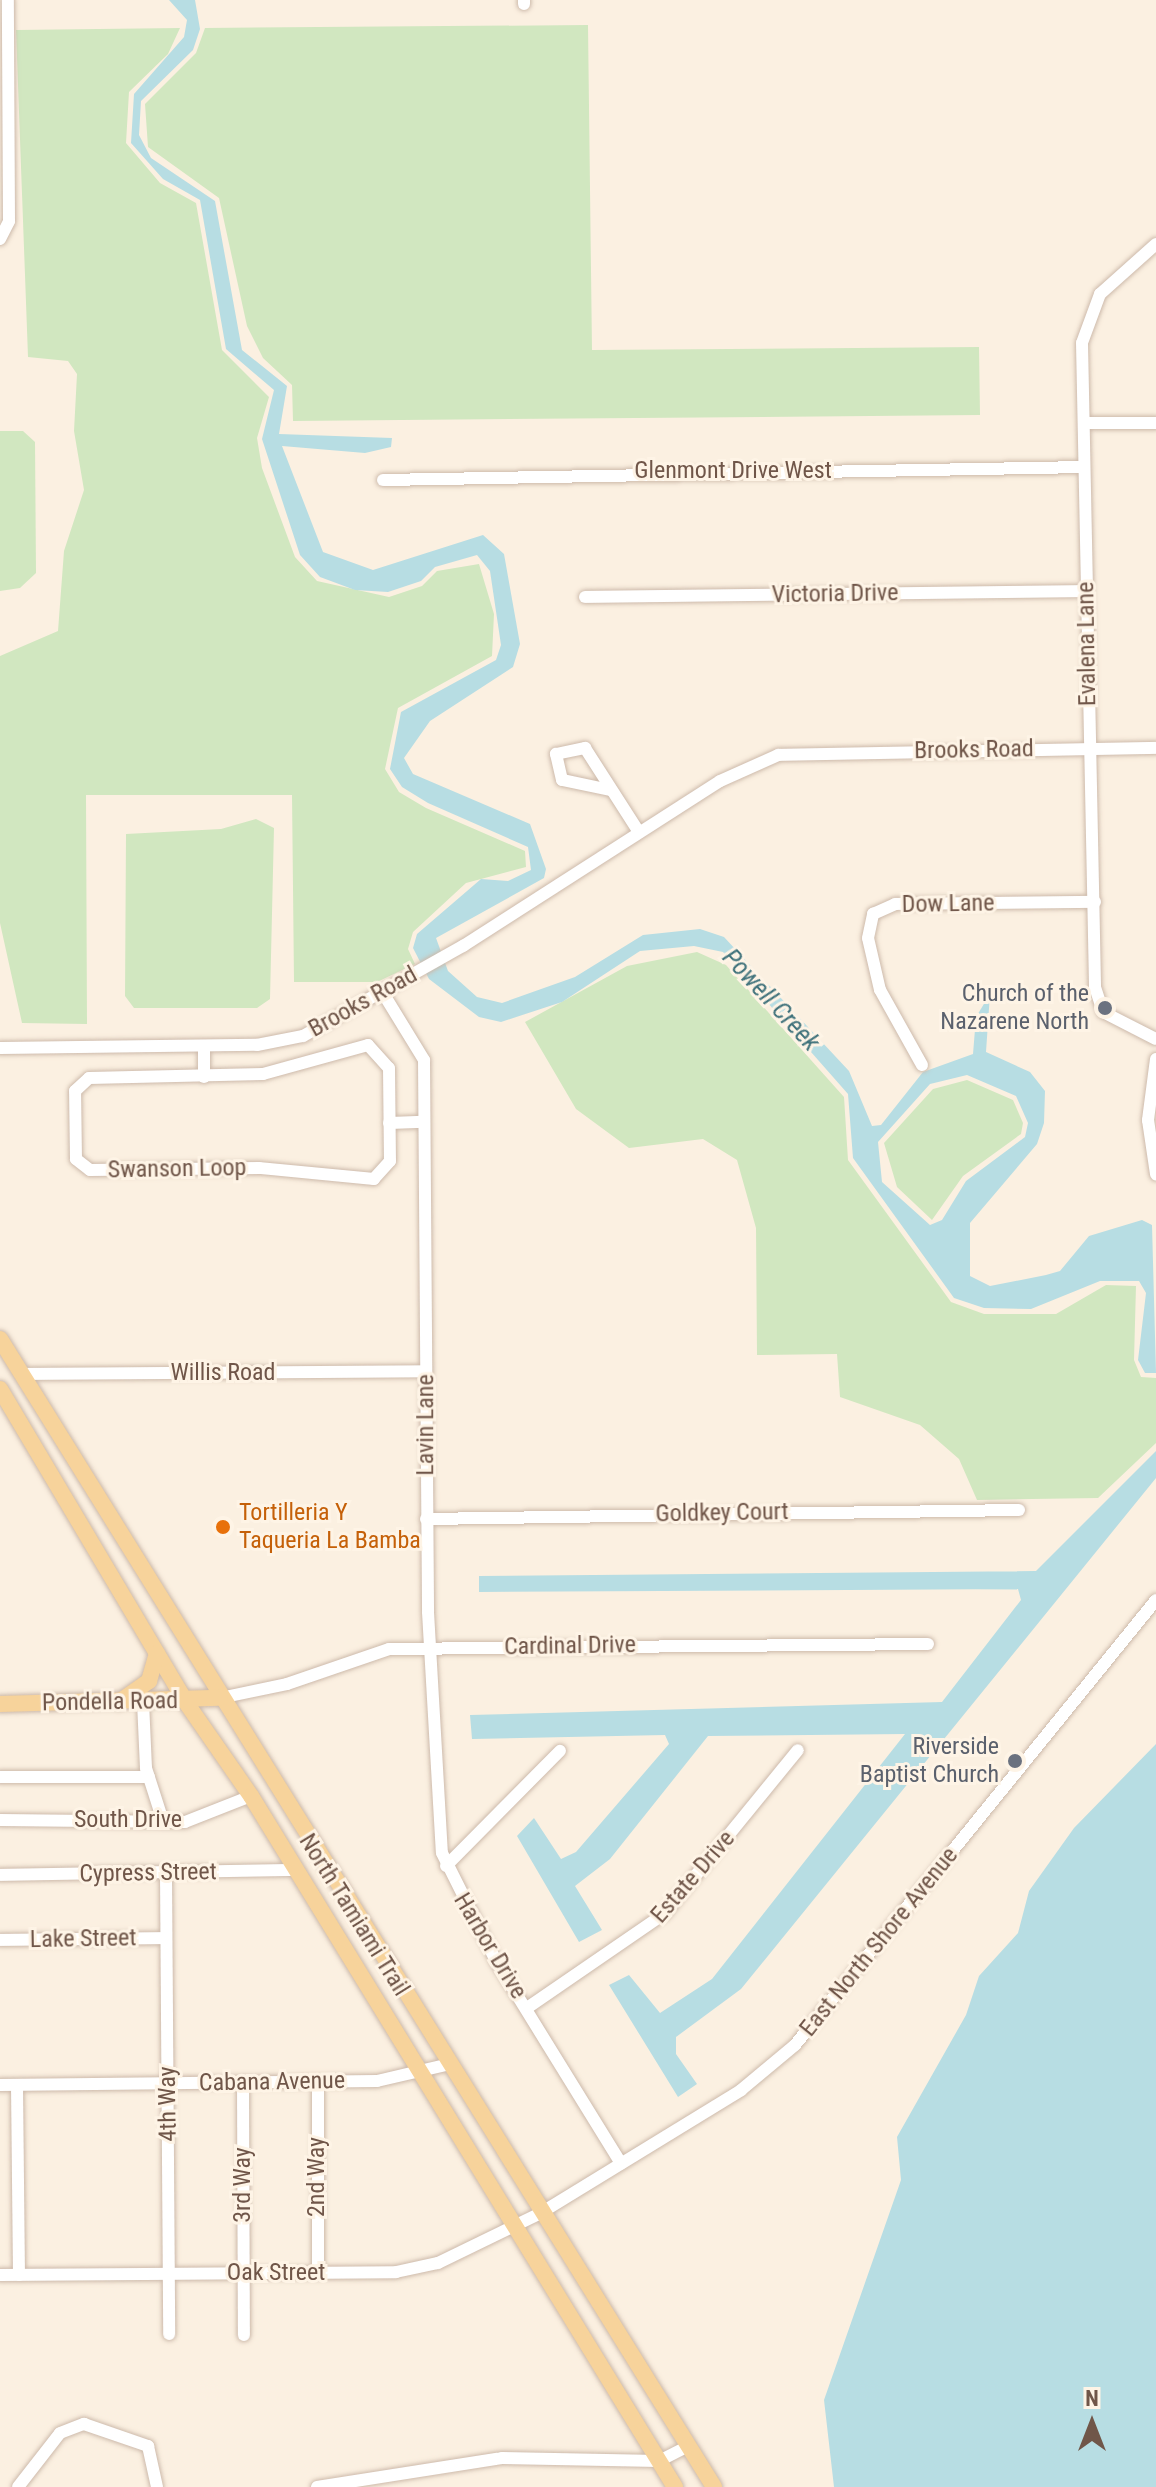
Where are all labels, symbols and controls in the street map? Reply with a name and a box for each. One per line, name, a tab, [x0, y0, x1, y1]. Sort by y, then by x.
street label: Glenmont Drive West	[634, 457, 832, 485]
street label: Victoria Drive	[771, 578, 899, 610]
street label: Evalena Lane	[1072, 582, 1102, 706]
street label: Brooks Road	[914, 735, 1034, 765]
street label: Dow Lane	[901, 889, 995, 919]
water label: Powell Creek	[716, 942, 826, 1058]
street label: Brooks Road	[304, 960, 422, 1044]
place label: Church of the Nazarene North	[940, 980, 1089, 1036]
marker: Church of the Nazarene North	[1096, 999, 1114, 1017]
street label: Swanson Loop	[107, 1153, 247, 1185]
street label: Willis Road	[171, 1359, 275, 1387]
street label: Lavin Lane	[412, 1374, 440, 1476]
street label: Goldkey Court	[655, 1497, 789, 1529]
place label: Tortilleria Y Taqueria La Bamba	[239, 1499, 421, 1555]
marker: Tortilleria Y Taqueria La Bamba	[214, 1518, 232, 1536]
street label: Cardinal Drive	[504, 1630, 636, 1662]
street label: Pondella Road	[42, 1686, 178, 1718]
place label: Riverside Baptist Church	[860, 1733, 999, 1789]
marker: Riverside Baptist Church	[1006, 1752, 1024, 1770]
street label: South Drive	[74, 1806, 182, 1834]
street label: Estate Drive	[645, 1825, 741, 1929]
street label: North Tamiami Trail	[292, 1828, 416, 2002]
street label: East North Shore Avenue	[794, 1842, 964, 2042]
street label: Cypress Street	[79, 1857, 217, 1889]
street label: Harbor Drive	[447, 1888, 533, 2004]
street label: Lake Street	[30, 1924, 136, 1954]
street label: 4th Way	[153, 2066, 183, 2142]
street label: Cabana Avenue	[199, 2066, 345, 2098]
street label: 2nd Way	[303, 2137, 331, 2217]
street label: 3rd Way	[229, 2147, 257, 2223]
street label: Oak Street	[227, 2259, 325, 2287]
north arrow	[1052, 2383, 1132, 2463]
text: N	[1085, 2386, 1099, 2411]

